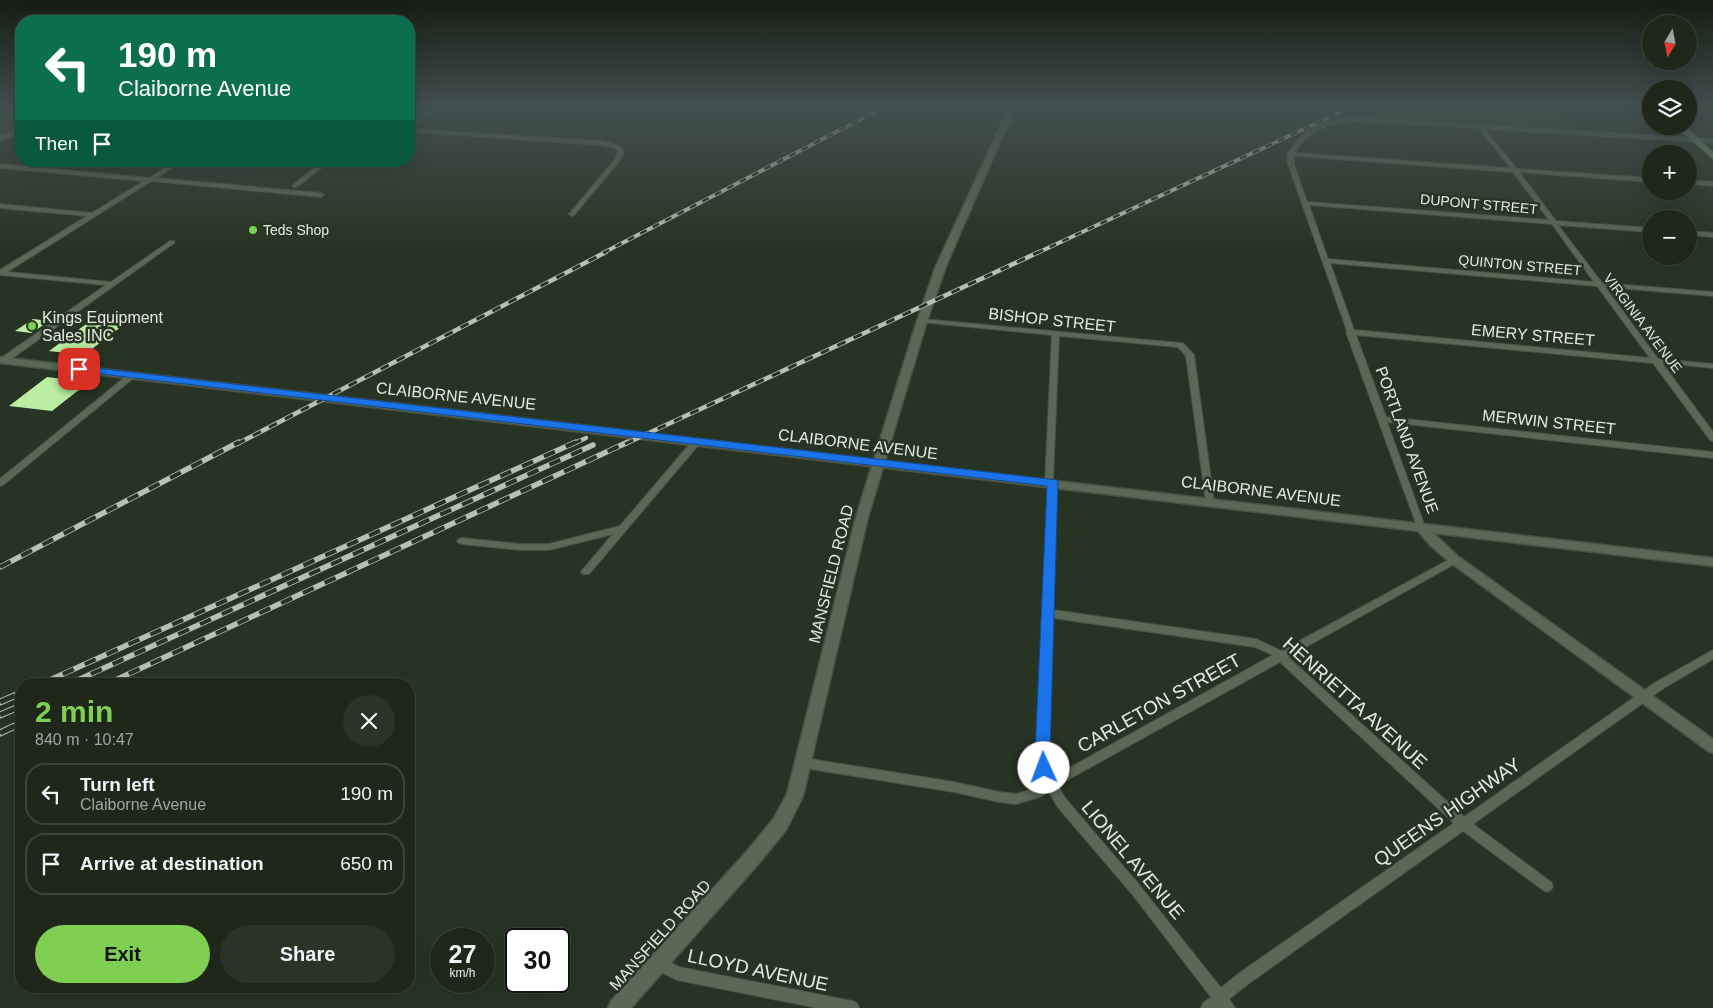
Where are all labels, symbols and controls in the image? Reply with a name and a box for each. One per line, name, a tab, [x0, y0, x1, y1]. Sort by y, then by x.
north arrow	[1642, 15, 1698, 70]
map controls	[1642, 15, 1697, 265]
icon: left	[35, 35, 100, 100]
text: 190 m	[118, 35, 217, 74]
text: Claiborne Avenue	[118, 76, 291, 101]
button: layers	[1642, 80, 1697, 135]
icon: arrive	[88, 130, 116, 158]
text: Then	[35, 133, 78, 154]
button: +	[1642, 145, 1697, 200]
street label: DUPONT STREET	[1420, 191, 1539, 217]
button: −	[1642, 210, 1697, 265]
place label: Teds Shop	[263, 222, 329, 238]
marker: Teds Shop	[247, 224, 259, 236]
street label: QUINTON STREET	[1458, 252, 1583, 278]
street label: VIRGINIA AVENUE	[1600, 270, 1686, 376]
street label: BISHOP STREET	[988, 305, 1117, 335]
place label: Kings Equipment Sales INC	[42, 309, 164, 344]
marker: Kings Equipment Sales INC	[26, 320, 38, 332]
street label: EMERY STREET	[1471, 321, 1596, 349]
pin	[58, 348, 100, 390]
icon: arrive	[65, 355, 93, 383]
street label: PORTLAND AVENUE	[1373, 364, 1441, 516]
street label: CLAIBORNE AVENUE	[375, 379, 537, 413]
street label: MERWIN STREET	[1482, 407, 1617, 437]
street label: CLAIBORNE AVENUE	[777, 426, 939, 462]
street label: CLAIBORNE AVENUE	[1180, 473, 1342, 509]
street label: MANSFIELD ROAD	[806, 503, 856, 645]
street label: HENRIETTA AVENUE	[1279, 633, 1431, 773]
street label: CARLETON STREET	[1074, 649, 1245, 757]
text: 2 min	[35, 695, 113, 728]
button: close	[343, 695, 395, 747]
text: 840 m · 10:47	[35, 731, 134, 748]
position arrow	[1017, 741, 1069, 793]
street label: QUEENS HIGHWAY	[1370, 753, 1525, 871]
text: Turn left	[80, 774, 155, 795]
icon: left	[37, 780, 65, 808]
text: 190 m	[340, 783, 393, 804]
text: Claiborne Avenue	[80, 796, 206, 813]
street label: LIONEL AVENUE	[1077, 797, 1189, 923]
icon: arrive	[37, 850, 65, 878]
text: Arrive at destination	[80, 853, 264, 874]
text: 650 m	[340, 853, 393, 874]
street label: MANSFIELD ROAD	[606, 876, 714, 994]
button: Exit	[35, 925, 210, 983]
button: Share	[220, 925, 395, 983]
speed limit sign: 30	[505, 928, 570, 993]
text: 27	[449, 940, 476, 968]
street label: LLOYD AVENUE	[686, 945, 830, 995]
text: km/h	[449, 966, 476, 980]

